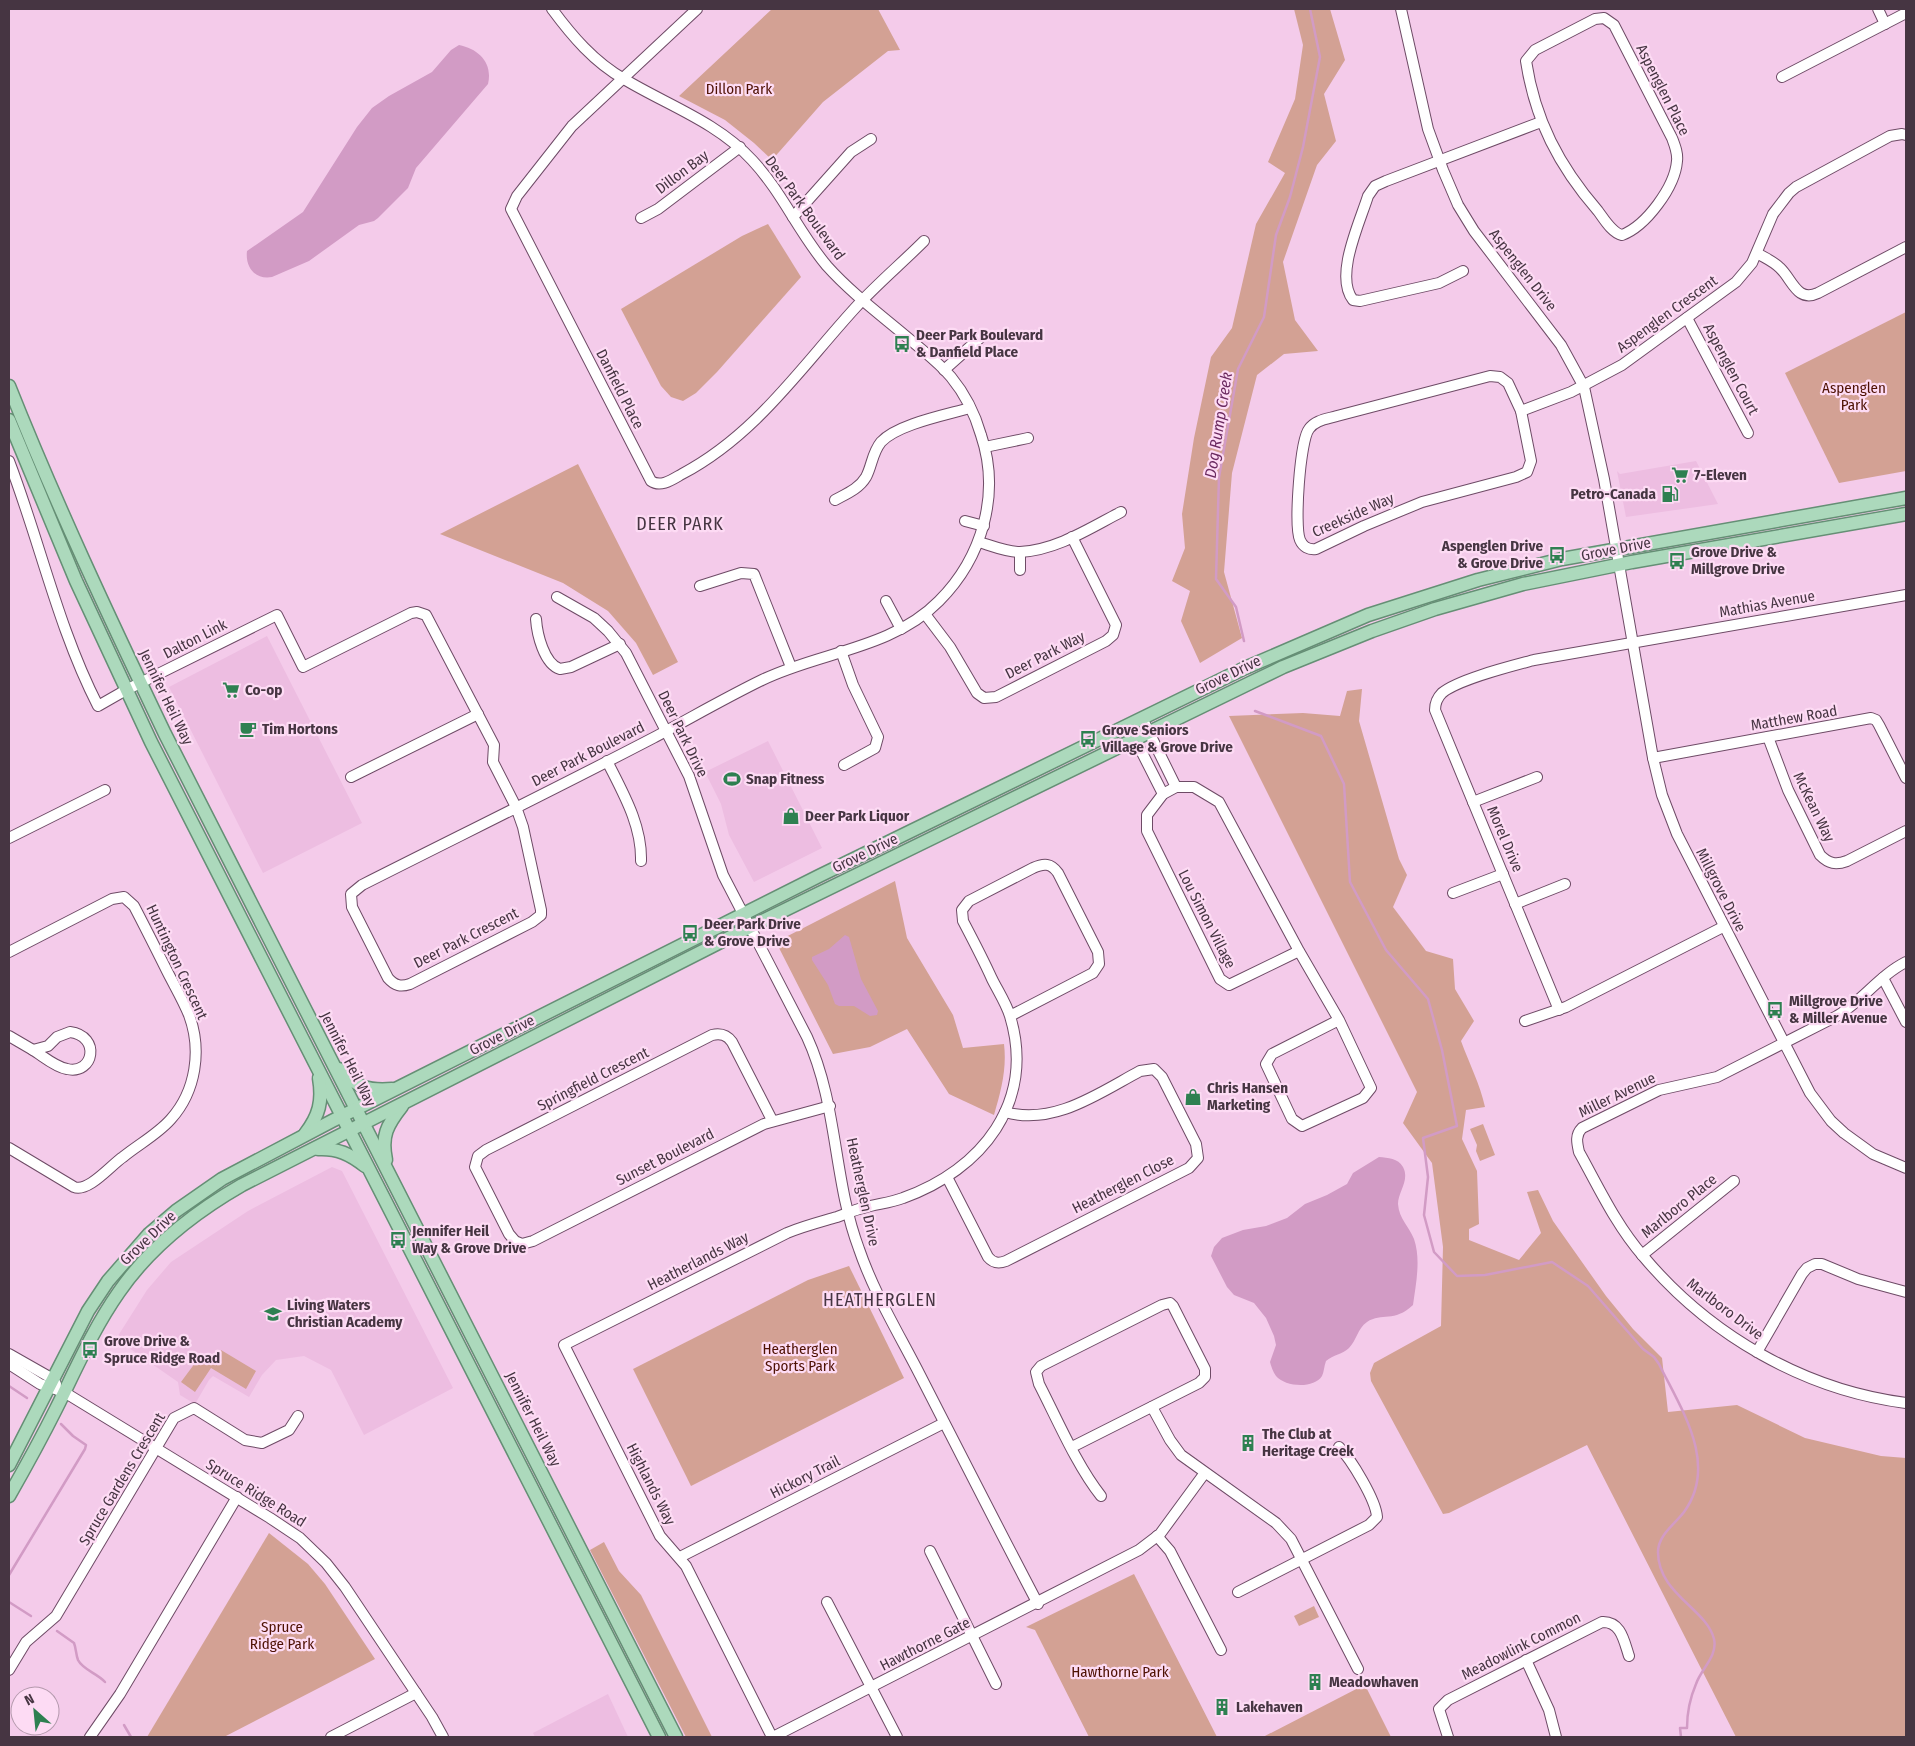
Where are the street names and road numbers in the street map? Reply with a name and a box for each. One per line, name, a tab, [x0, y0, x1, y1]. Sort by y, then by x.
street label: Aspenglen Place	[1632, 41, 1694, 139]
street label: Dillon Bay	[652, 146, 712, 198]
street label: Deer Park Boulevard	[761, 152, 849, 264]
street label: Aspenglen Drive	[1485, 225, 1561, 315]
street label: Aspenglen Crescent	[1613, 271, 1721, 356]
street label: Aspenglen Court	[1699, 320, 1763, 418]
street label: Danfield Place	[592, 346, 648, 432]
street label: Creekside Way	[1309, 489, 1397, 541]
street label: Grove Drive	[1580, 533, 1652, 565]
street label: Mathias Avenue	[1718, 587, 1816, 621]
street label: Dalton Link	[160, 615, 230, 663]
street label: Deer Park Way	[1002, 627, 1088, 683]
street label: Jennifer Heil Way	[135, 646, 197, 748]
street label: Grove Drive	[1192, 651, 1264, 699]
street label: Deer Park Drive	[654, 688, 712, 780]
street label: Matthew Road	[1749, 702, 1839, 734]
street label: Deer Park Boulevard	[529, 718, 647, 790]
street label: McKean Way	[1789, 769, 1839, 845]
street label: Morel Drive	[1483, 803, 1527, 875]
street label: Grove Drive	[829, 829, 901, 877]
street label: Millgrove Drive	[1692, 845, 1750, 935]
street label: Lou Simon Village	[1174, 867, 1240, 971]
street label: Huntington Crescent	[142, 902, 212, 1022]
street label: Deer Park Crescent	[411, 904, 521, 972]
street label: Jennifer Heil Way	[316, 1009, 380, 1110]
street label: Grove Drive	[466, 1011, 538, 1059]
street label: Springfield Crescent	[534, 1043, 652, 1115]
street label: Miller Avenue	[1576, 1069, 1658, 1121]
street label: Sunset Boulevard	[613, 1125, 717, 1189]
street label: Heatherglen Drive	[843, 1136, 883, 1248]
street label: Heatherglen Close	[1069, 1151, 1177, 1217]
street label: Marlboro Place	[1638, 1170, 1720, 1242]
street label: Grove Drive	[116, 1207, 180, 1269]
street label: Heatherlands Way	[645, 1228, 752, 1294]
street label: Marlboro Drive	[1683, 1274, 1767, 1344]
street label: Jennifer Heil Way	[501, 1369, 565, 1470]
street label: Spruce Gardens Crescent	[75, 1409, 169, 1549]
street label: Highlands Way	[623, 1440, 679, 1528]
street label: Hickory Trail	[767, 1452, 843, 1502]
street label: Spruce Ridge Road	[203, 1455, 309, 1531]
street label: Meadowlink Common	[1458, 1608, 1584, 1684]
street label: Hawthorne Gate	[877, 1614, 973, 1674]

